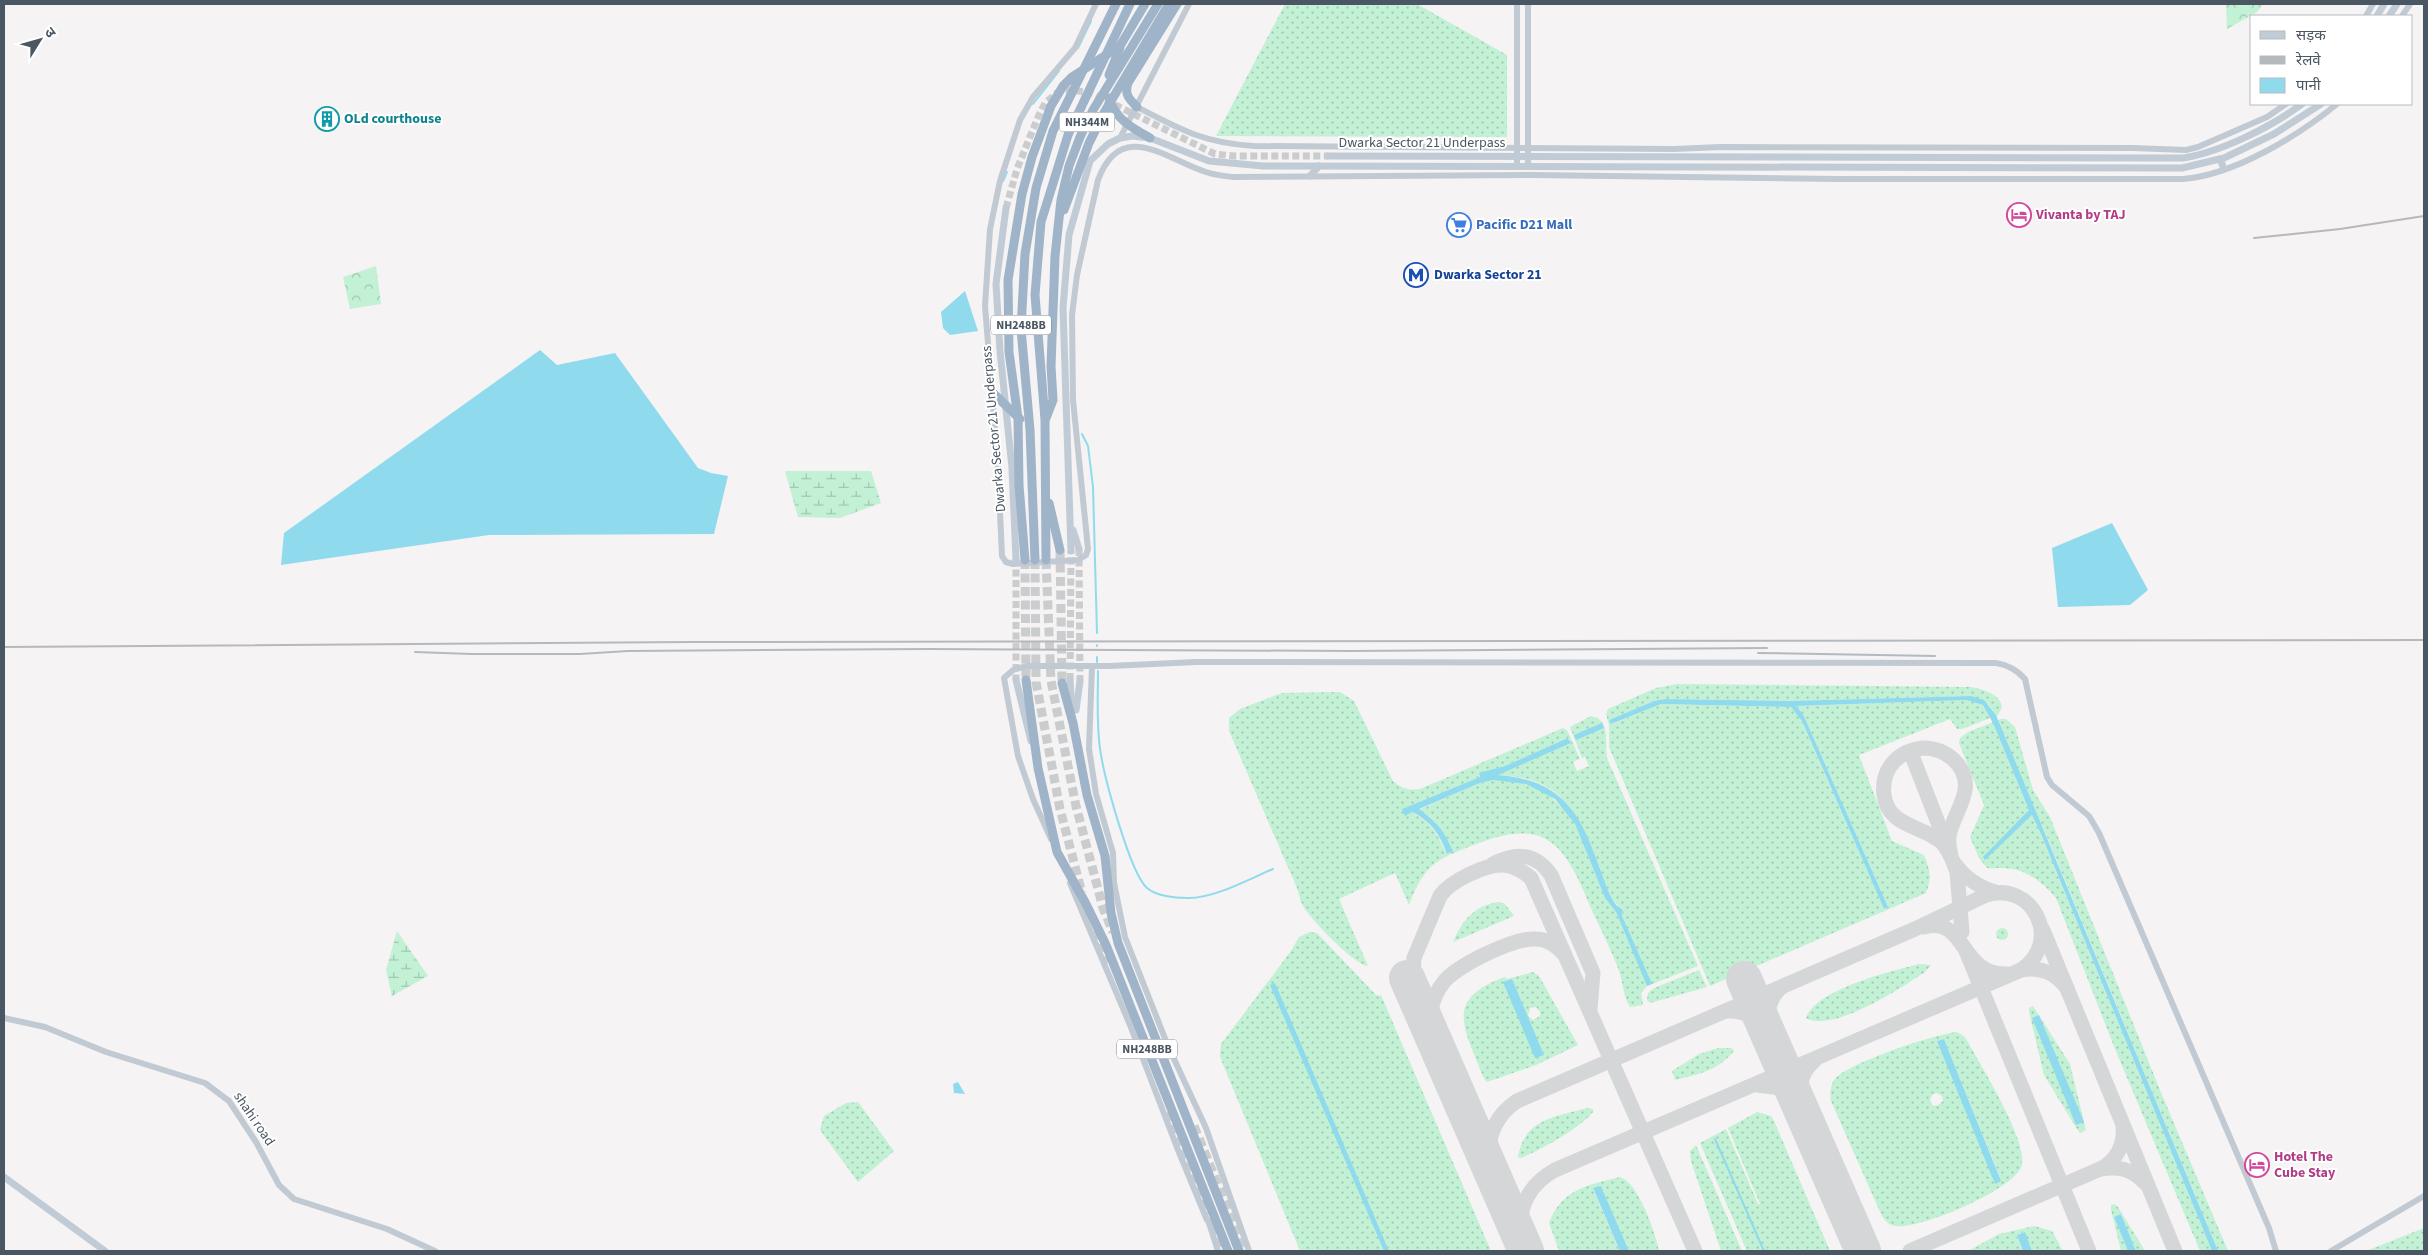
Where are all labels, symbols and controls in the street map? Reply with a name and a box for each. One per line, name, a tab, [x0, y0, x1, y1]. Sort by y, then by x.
north arrow	[15, 15, 65, 65]
legend	[2250, 15, 2413, 105]
text: उ	[39, 23, 61, 43]
text: सड़क	[2296, 25, 2326, 46]
text: रेलवे	[2295, 50, 2321, 71]
text: पानी	[2296, 75, 2322, 96]
building icon: OLd courthouse	[314, 106, 340, 132]
place label: OLd courthouse	[344, 109, 441, 129]
road number: NH344M	[1060, 112, 1114, 132]
street label: Dwarka Sector 21 Underpass	[1339, 133, 1506, 153]
hotel icon: Vivanta by TAJ	[2006, 202, 2032, 228]
place label: Vivanta by TAJ	[2035, 205, 2126, 225]
supermarket icon: Pacific D21 Mall	[1446, 212, 1472, 238]
place label: Pacific D21 Mall	[1476, 215, 1572, 235]
metro station icon: Dwarka Sector 21	[1403, 262, 1429, 288]
place label: Dwarka Sector 21	[1434, 265, 1542, 285]
road number: NH248BB	[991, 316, 1051, 334]
street label: Dwarka Sector 21 Underpass	[977, 345, 1011, 513]
road number: NH248BB	[1117, 1040, 1177, 1058]
street label: shahi road	[229, 1088, 279, 1150]
place label: Hotel The Cube Stay	[2274, 1147, 2336, 1183]
hotel icon: Hotel The Cube Stay	[2244, 1152, 2270, 1178]

